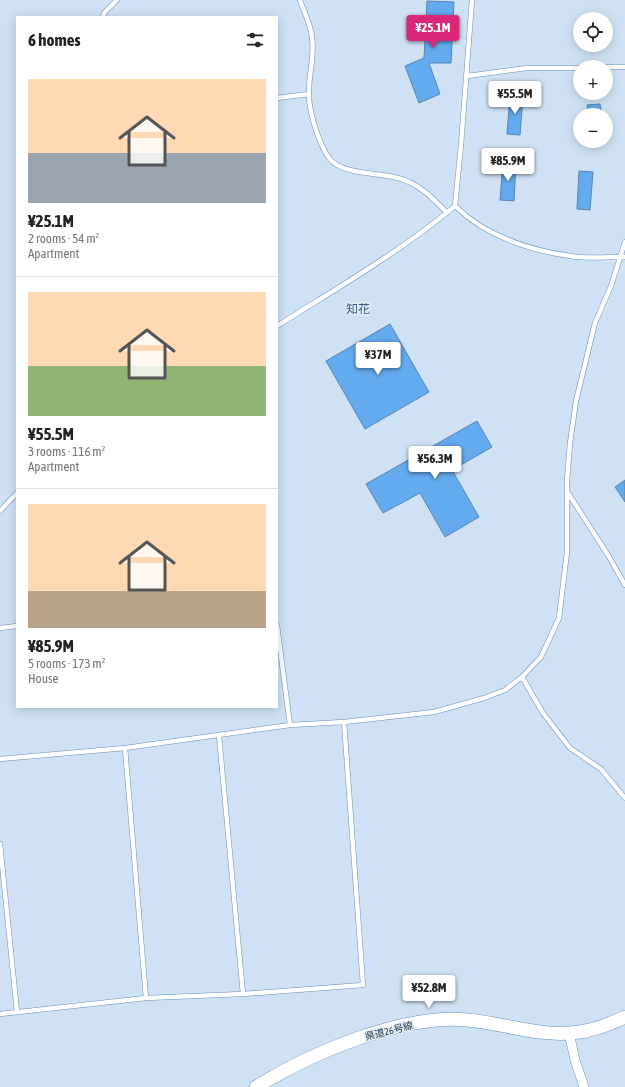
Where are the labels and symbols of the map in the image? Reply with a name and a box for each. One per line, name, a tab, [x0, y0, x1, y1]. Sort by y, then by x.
pin: ¥25.1M	[400, 15, 466, 49]
pin: ¥55.5M	[482, 81, 548, 115]
pin: ¥85.9M	[475, 148, 541, 182]
district label: 知花	[346, 302, 370, 316]
pin: ¥37M	[354, 342, 402, 376]
pin: ¥56.3M	[402, 446, 468, 480]
pin: ¥52.8M	[396, 975, 462, 1009]
street label: 県道26号線	[364, 1020, 414, 1042]

